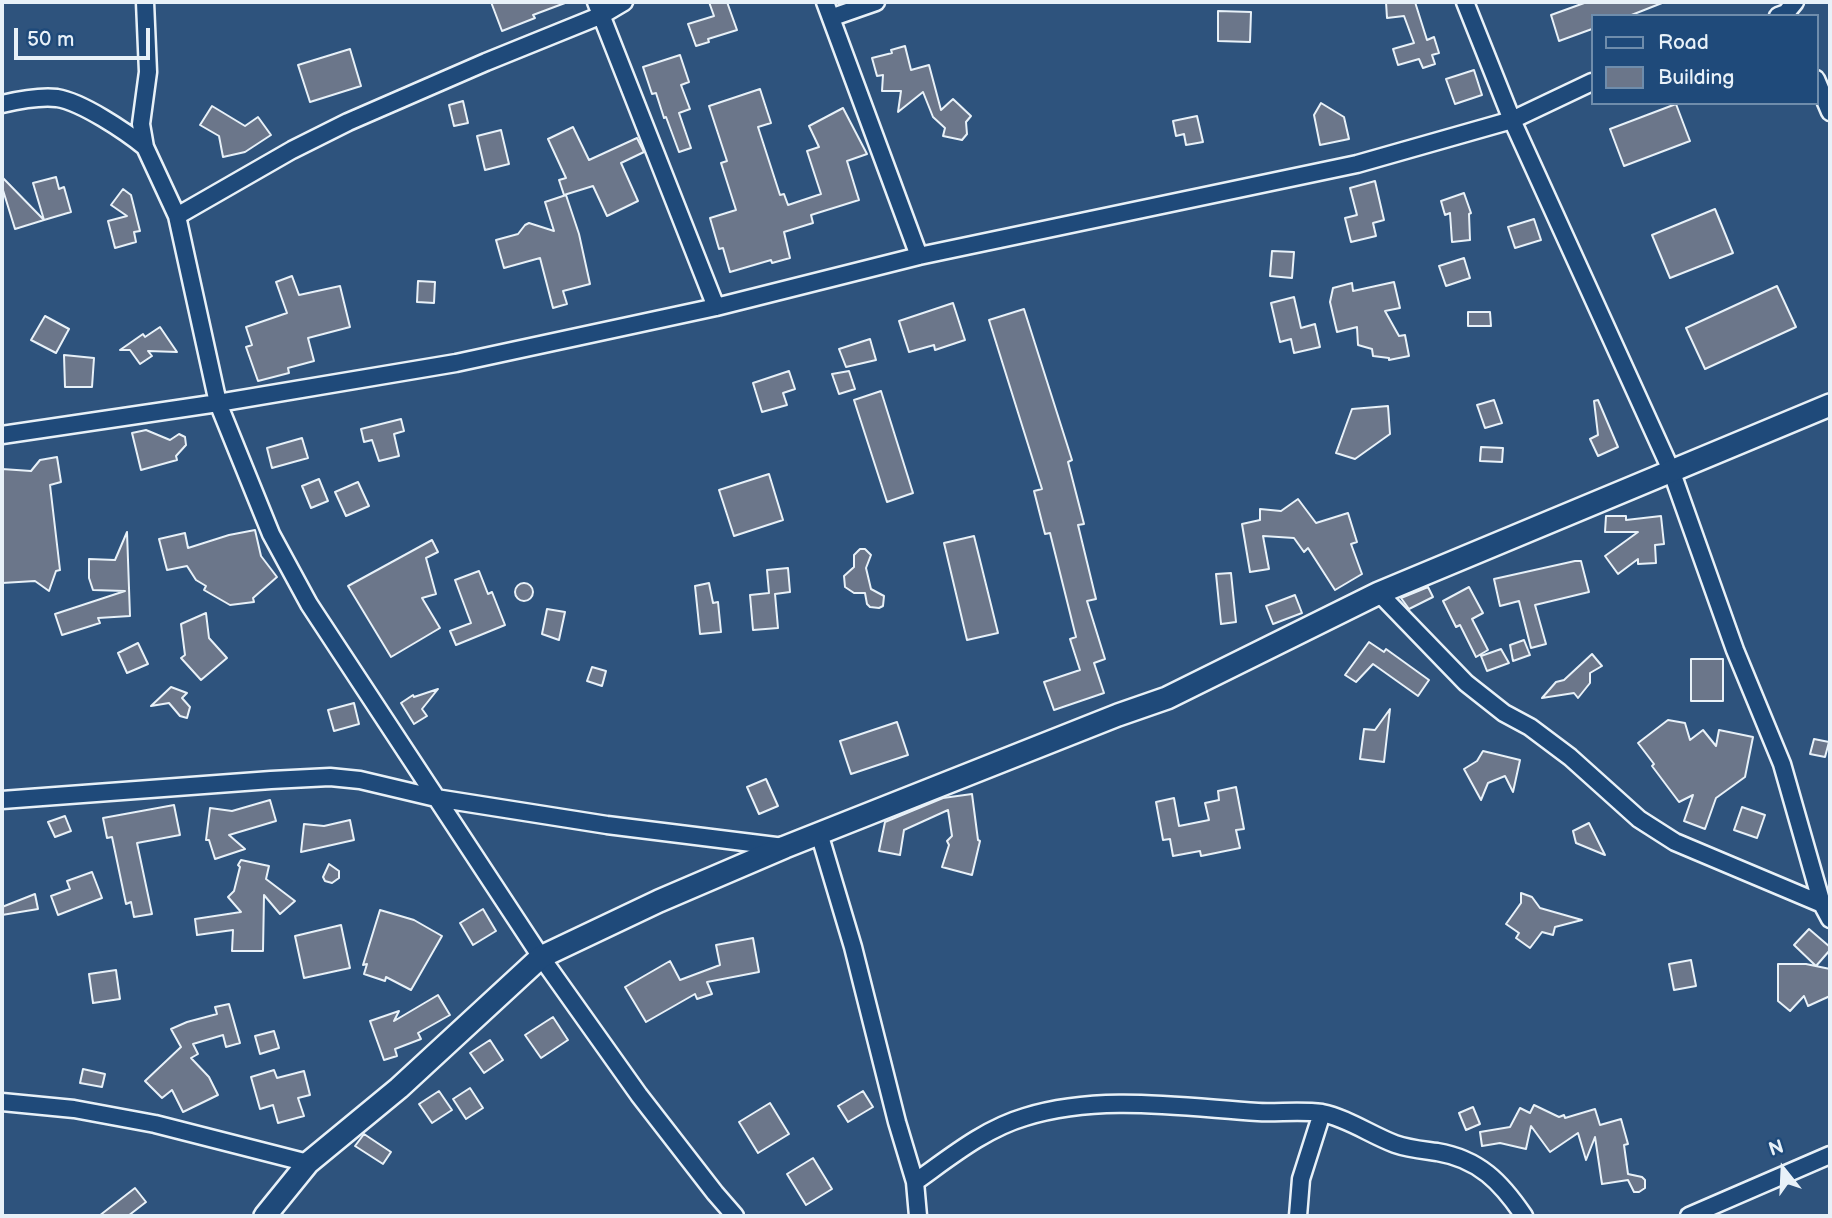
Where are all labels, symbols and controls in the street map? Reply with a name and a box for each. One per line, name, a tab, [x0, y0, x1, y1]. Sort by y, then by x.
scale bar	[18, 14, 154, 58]
legend	[1590, 14, 1818, 105]
text: 50 m	[27, 27, 74, 52]
text: Road	[1658, 30, 1709, 55]
text: Building	[1658, 65, 1734, 90]
north arrow	[1748, 1134, 1818, 1204]
text: N	[1766, 1135, 1787, 1162]

